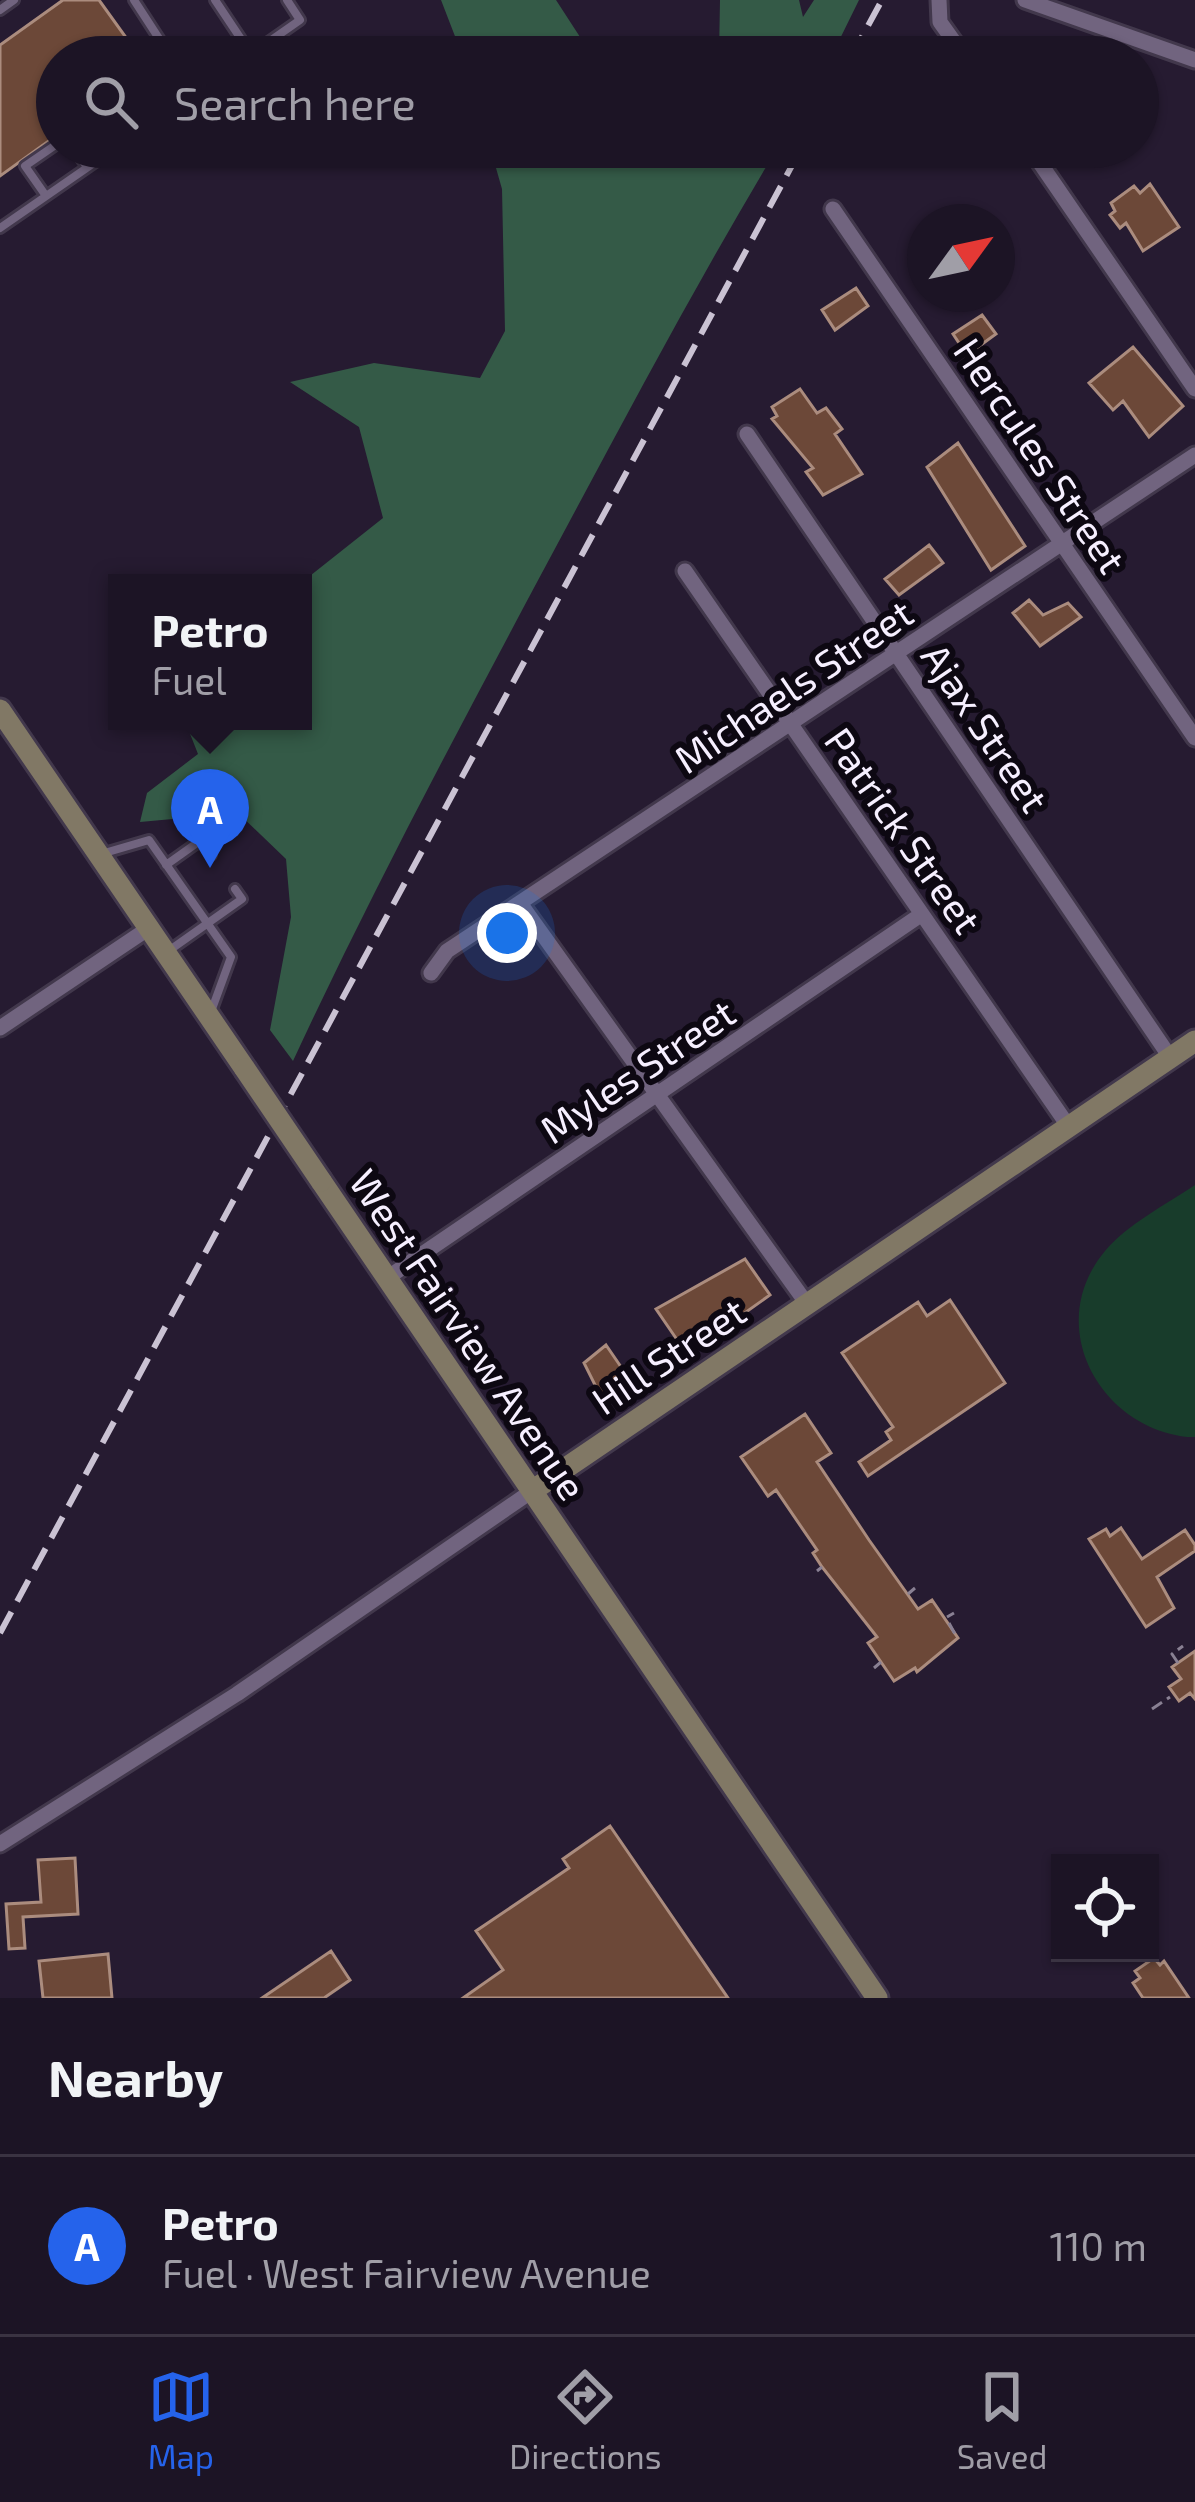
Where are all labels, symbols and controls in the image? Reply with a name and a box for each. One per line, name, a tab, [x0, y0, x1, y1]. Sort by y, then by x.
search box	[36, 36, 1159, 168]
icon: search	[78, 69, 144, 135]
text: Search here	[174, 75, 416, 129]
north arrow	[907, 204, 1015, 312]
street label: Hercules Street	[945, 329, 1137, 581]
popup	[108, 574, 312, 730]
street label: Michaels Street	[665, 588, 921, 782]
text: Petro	[152, 602, 268, 656]
street label: Ajax Street	[913, 634, 1059, 820]
text: Fuel	[152, 656, 227, 703]
street label: Patrick Street	[816, 718, 992, 942]
pin: A	[171, 769, 249, 868]
your location	[477, 903, 537, 963]
street label: Myles Street	[531, 988, 743, 1152]
street label: West Fairview Avenue	[341, 1160, 597, 1508]
street label: Hill Street	[582, 1287, 754, 1423]
map controls	[1051, 1854, 1159, 1962]
button: locate	[1051, 1854, 1159, 1962]
text: Nearby	[48, 2046, 223, 2107]
text: Petro	[162, 2195, 279, 2249]
text: A	[74, 2222, 100, 2269]
text: 110 m	[1050, 2222, 1147, 2269]
text: Fuel · West Fairview Avenue	[162, 2249, 651, 2296]
tab: Map	[148, 2364, 214, 2476]
tab: Directions	[509, 2364, 661, 2476]
tab: Saved	[957, 2364, 1047, 2476]

